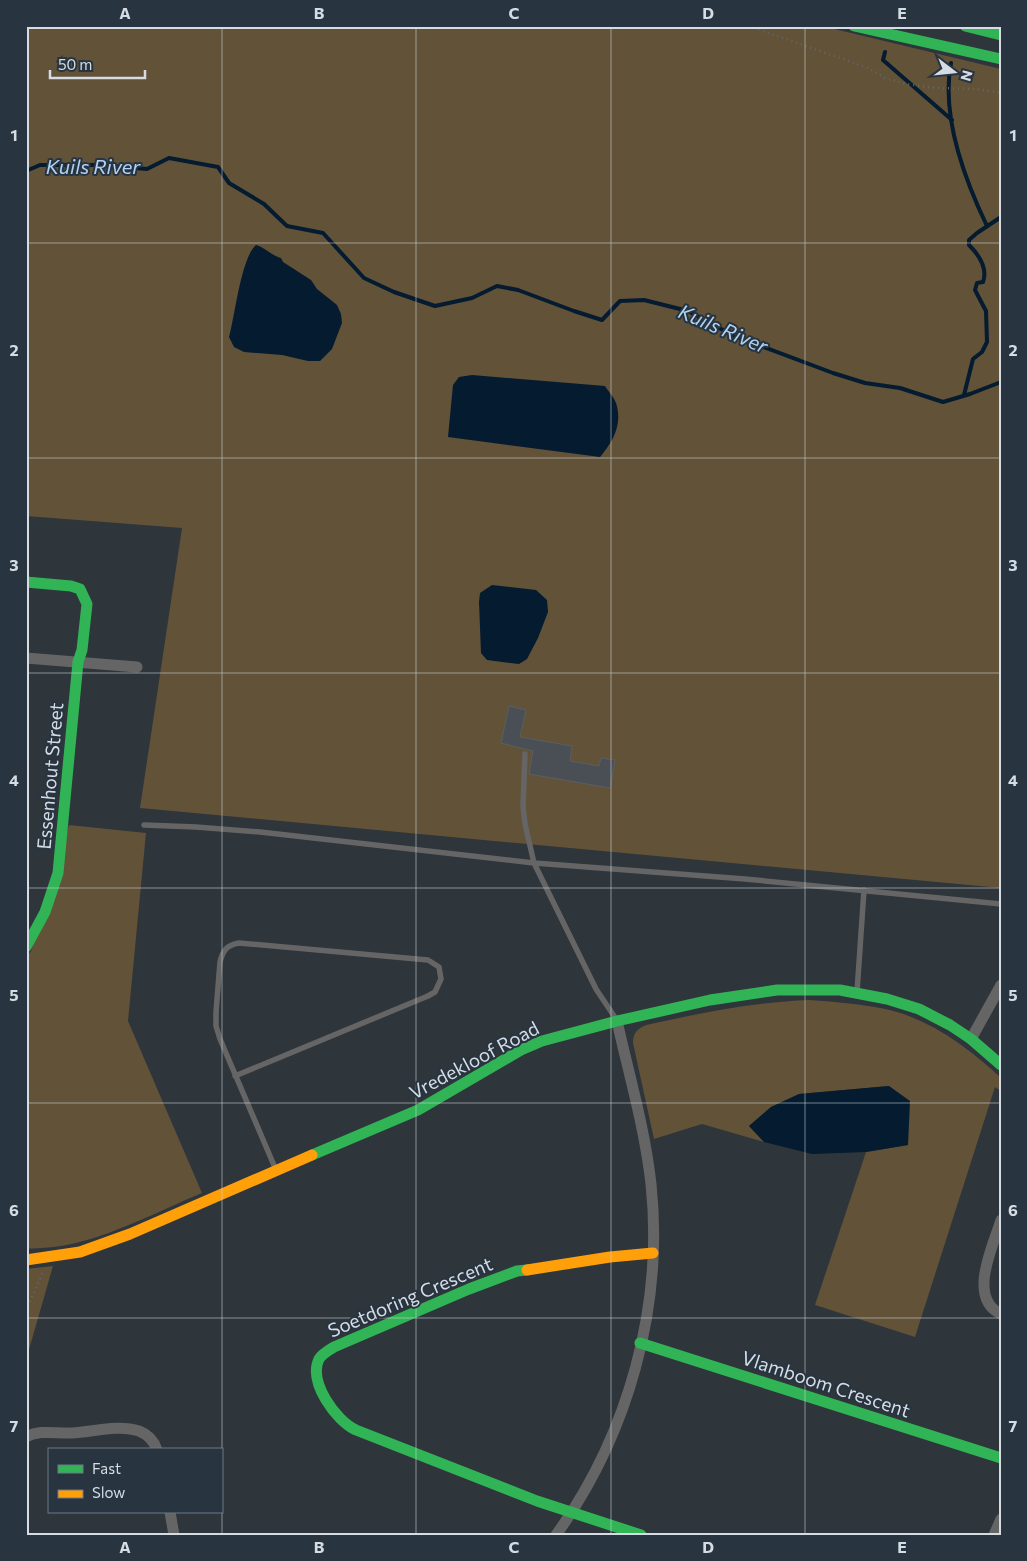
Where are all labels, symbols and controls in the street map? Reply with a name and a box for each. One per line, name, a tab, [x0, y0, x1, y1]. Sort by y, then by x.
text: A	[119, 3, 131, 22]
text: B	[314, 3, 325, 22]
text: C	[509, 3, 520, 22]
text: D	[702, 3, 714, 22]
text: E	[897, 3, 907, 22]
scale bar	[50, 48, 145, 80]
north arrow	[930, 48, 980, 98]
text: 50 m	[58, 55, 92, 73]
text: N	[957, 68, 977, 83]
text: 1	[10, 125, 18, 144]
text: 1	[1009, 125, 1017, 144]
water label: Kuils River	[46, 154, 141, 178]
water label: Kuils River	[675, 299, 773, 358]
text: 2	[9, 340, 19, 359]
text: 2	[1008, 340, 1018, 359]
text: 3	[9, 555, 19, 574]
text: 3	[1008, 555, 1018, 574]
street label: Essenhout Street	[32, 701, 67, 850]
text: 4	[9, 770, 19, 789]
text: 4	[1008, 770, 1018, 789]
text: 5	[9, 985, 19, 1004]
text: 5	[1008, 985, 1018, 1004]
street label: Vredekloof Road	[405, 1016, 543, 1103]
text: 6	[9, 1200, 19, 1219]
text: 6	[1008, 1200, 1018, 1219]
street label: Soetdoring Crescent	[324, 1251, 496, 1342]
street label: Vlamboom Crescent	[739, 1345, 913, 1422]
text: 7	[10, 1416, 19, 1435]
text: 7	[1009, 1416, 1018, 1435]
legend	[48, 1448, 222, 1514]
text: Fast	[92, 1459, 121, 1477]
text: Slow	[92, 1483, 125, 1501]
text: A	[119, 1537, 131, 1556]
text: B	[314, 1537, 325, 1556]
text: C	[509, 1537, 520, 1556]
text: D	[702, 1537, 714, 1556]
text: E	[897, 1537, 907, 1556]

